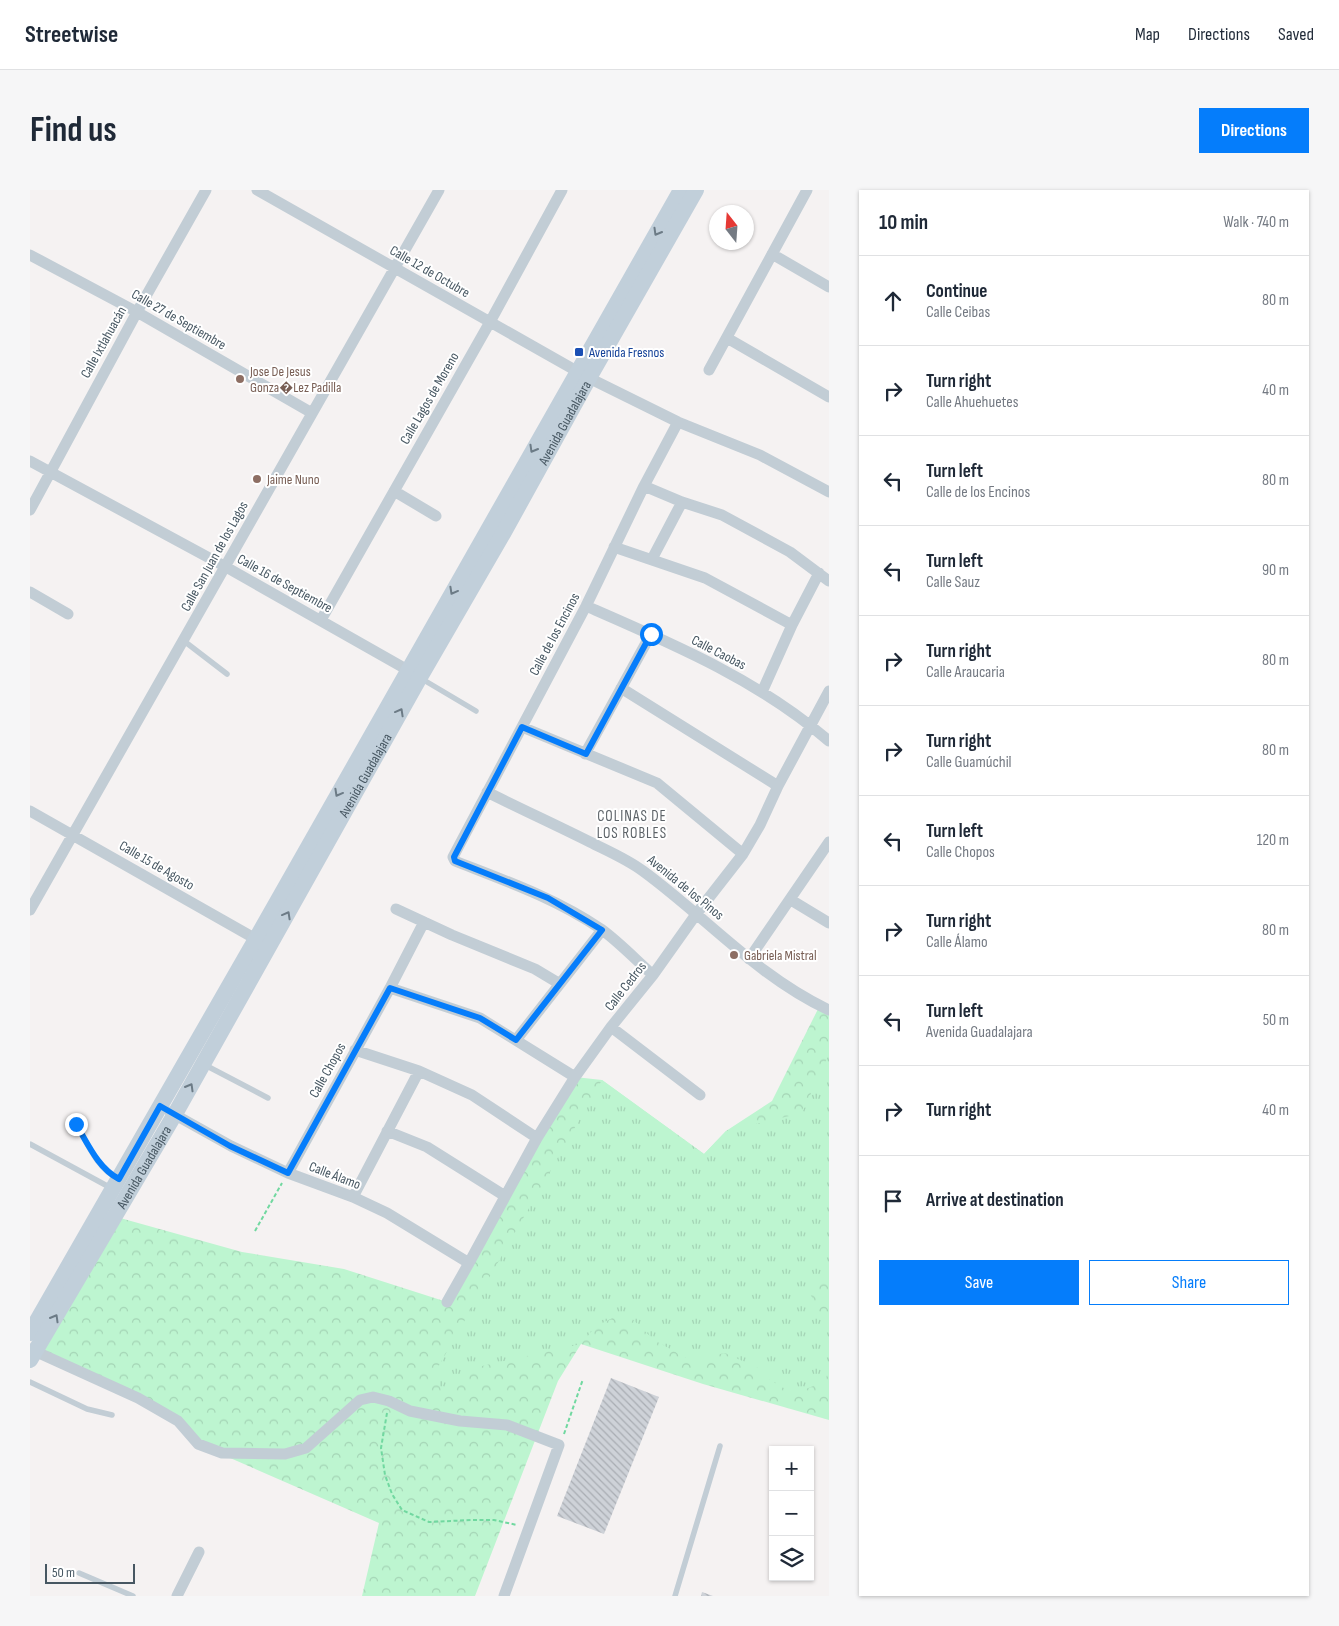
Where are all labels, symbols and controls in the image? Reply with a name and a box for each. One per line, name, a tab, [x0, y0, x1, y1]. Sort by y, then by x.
text: Streetwise	[25, 20, 118, 49]
text: Map	[1135, 24, 1160, 45]
text: Directions	[1188, 24, 1250, 45]
text: Saved	[1278, 24, 1314, 45]
button: Directions	[1199, 108, 1309, 153]
text: Find us	[30, 109, 117, 152]
north arrow	[709, 205, 754, 250]
text: 10 min	[879, 210, 928, 235]
text: Walk · 740 m	[1223, 213, 1289, 232]
one-way arrow	[653, 227, 663, 236]
street label: Calle 12 de Octubre	[387, 242, 473, 301]
text: Continue	[926, 280, 987, 303]
street label: Calle 27 de Septiembre	[128, 285, 229, 353]
icon: ahead	[879, 287, 907, 315]
text: 80 m	[1262, 291, 1289, 310]
street label: Calle Ixtlahuacán	[77, 303, 130, 381]
text: Calle Ceibas	[926, 303, 990, 322]
place label: Avenida Fresnos	[588, 344, 664, 361]
marker: Avenida Fresnos	[573, 346, 585, 358]
street label: Calle Lagos de Moreno	[396, 349, 463, 447]
place label: Jose De Jesus Gonza�Lez Padilla	[249, 363, 341, 396]
text: Turn right	[926, 370, 991, 393]
marker: Jose De Jesus Gonza�Lez Padilla	[234, 373, 246, 385]
icon: right	[879, 377, 907, 405]
street label: Avenida Guadalajara	[534, 378, 595, 469]
text: 40 m	[1262, 381, 1289, 400]
text: Calle Ahuehuetes	[926, 393, 1018, 412]
one-way arrow	[529, 444, 539, 453]
text: Turn left	[926, 460, 983, 483]
icon: left	[879, 467, 907, 495]
place label: Jaime Nuno	[266, 471, 320, 488]
text: 80 m	[1262, 471, 1289, 490]
marker: Jaime Nuno	[251, 473, 263, 485]
text: Calle de los Encinos	[926, 483, 1030, 502]
street label: Calle San Juan de los Lagos	[177, 498, 252, 614]
street label: Calle 16 de Septiembre	[234, 550, 335, 617]
text: Turn left	[926, 550, 983, 573]
icon: left	[879, 557, 907, 585]
text: 90 m	[1262, 561, 1289, 580]
text: Calle Sauz	[926, 573, 980, 592]
one-way arrow	[449, 586, 459, 595]
street label: Calle de los Encinos	[526, 590, 583, 678]
route start	[640, 623, 663, 646]
street label: Calle Caobas	[689, 631, 749, 673]
text: Turn right	[926, 640, 991, 663]
icon: right	[879, 647, 907, 675]
text: 80 m	[1262, 651, 1289, 670]
text: Calle Araucaria	[926, 663, 1005, 682]
one-way arrow	[394, 708, 404, 717]
text: Turn right	[926, 730, 991, 753]
street label: Avenida Guadalajara	[335, 731, 396, 821]
icon: right	[879, 737, 907, 765]
text: 80 m	[1262, 741, 1289, 760]
text: Calle Guamúchil	[926, 753, 1012, 772]
one-way arrow	[334, 788, 344, 797]
district label: COLINAS DE LOS ROBLES	[597, 807, 667, 843]
text: Turn left	[926, 820, 983, 843]
icon: left	[879, 827, 907, 855]
text: 120 m	[1257, 831, 1289, 850]
street label: Calle 15 de Agosto	[116, 837, 198, 894]
text: Calle Chopos	[926, 843, 995, 862]
street label: Avenida de los Pinos	[643, 851, 727, 923]
text: Turn right	[926, 910, 991, 933]
one-way arrow	[281, 911, 291, 920]
icon: right	[879, 917, 907, 945]
text: 80 m	[1262, 921, 1289, 940]
text: Calle Álamo	[926, 933, 988, 952]
place label: Gabriela Mistral	[744, 947, 817, 964]
marker: Gabriela Mistral	[728, 949, 740, 961]
street label: Calle Cedros	[601, 958, 650, 1014]
text: Turn left	[926, 1000, 983, 1023]
icon: left	[879, 1007, 907, 1035]
text: 50 m	[1263, 1011, 1289, 1030]
text: Avenida Guadalajara	[926, 1023, 1033, 1042]
street label: Calle Chopos	[305, 1040, 349, 1101]
one-way arrow	[184, 1083, 194, 1092]
icon: right	[879, 1097, 907, 1125]
text: Turn right	[926, 1099, 991, 1122]
text: 40 m	[1262, 1101, 1289, 1120]
route end	[65, 1113, 88, 1136]
street label: Avenida Guadalajara	[113, 1123, 175, 1213]
street label: Calle Álamo	[307, 1158, 363, 1193]
icon: arrive	[879, 1187, 907, 1215]
text: Arrive at destination	[926, 1189, 1064, 1212]
button: Save	[879, 1260, 1079, 1305]
button: Share	[1089, 1260, 1289, 1305]
one-way arrow	[48, 1314, 58, 1323]
map controls	[769, 1446, 814, 1581]
button: +	[769, 1446, 814, 1491]
button: −	[769, 1491, 814, 1536]
button: layers	[769, 1536, 814, 1581]
scale bar	[45, 1561, 135, 1584]
text: 50 m	[52, 1564, 75, 1581]

